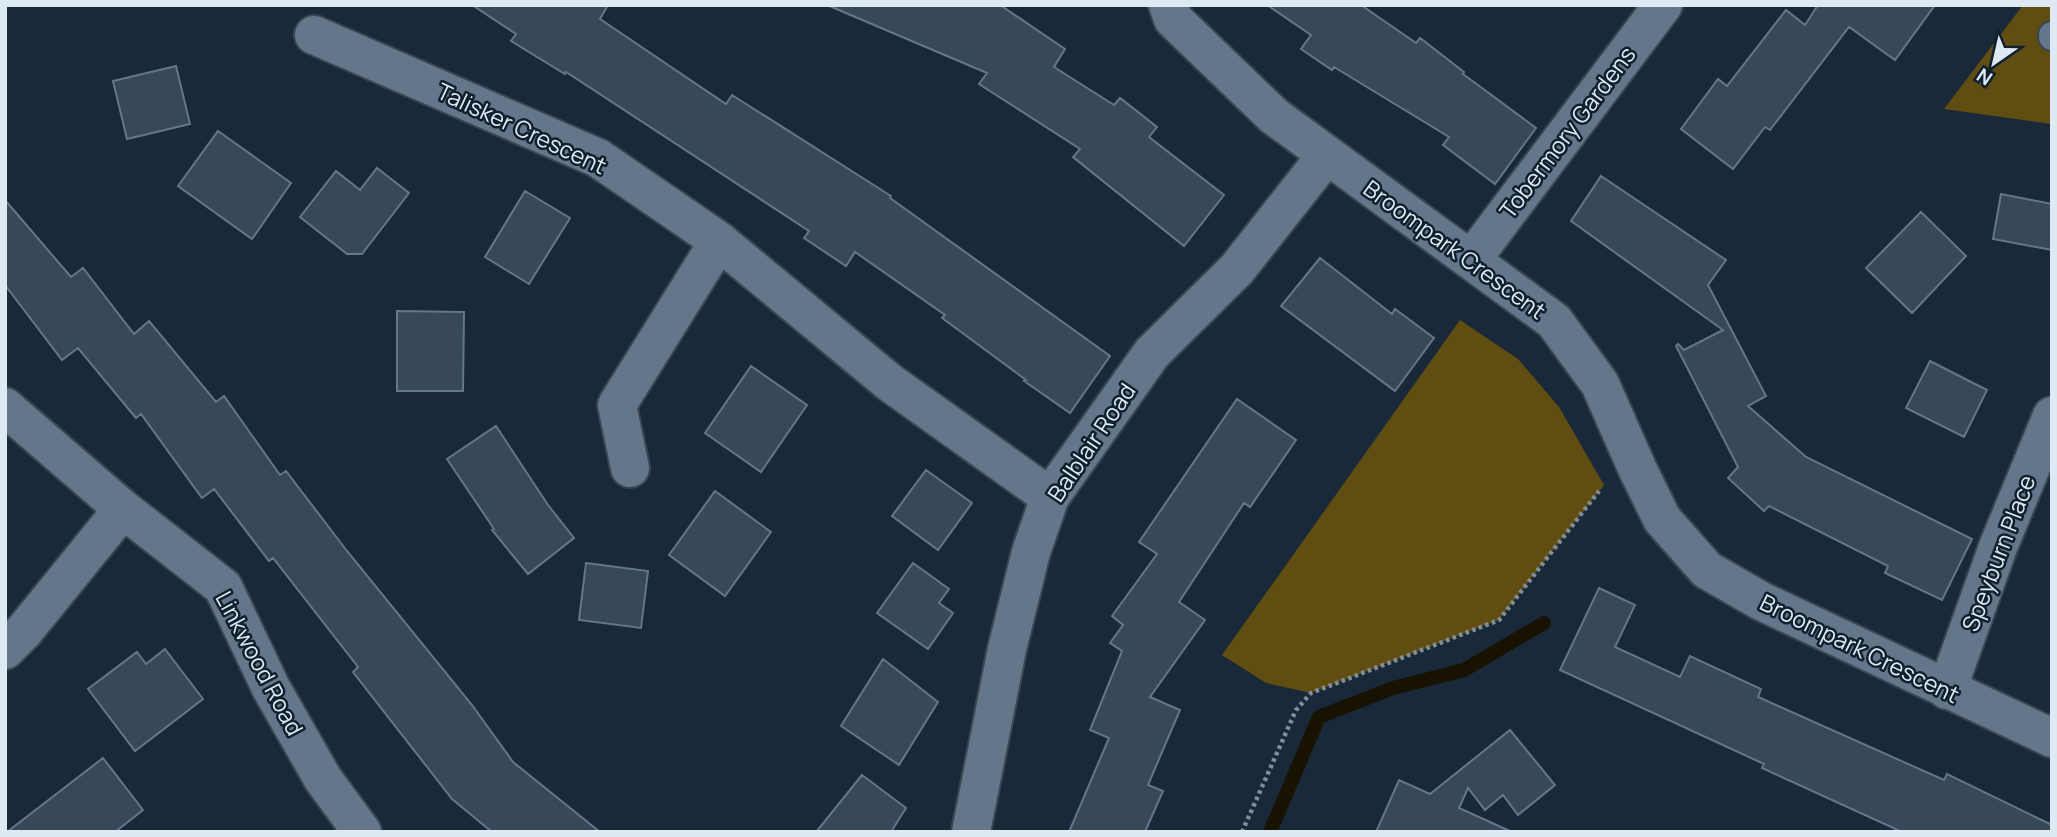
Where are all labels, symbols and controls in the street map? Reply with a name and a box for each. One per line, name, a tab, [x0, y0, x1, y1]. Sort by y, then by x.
north arrow	[1959, 28, 2029, 98]
street label: Tobermory Gardens	[1492, 39, 1642, 225]
text: N	[1972, 62, 1997, 92]
street label: Talisker Crescent	[432, 75, 612, 181]
street label: Broompark Crescent	[1357, 172, 1553, 326]
street label: Balblair Road	[1039, 376, 1143, 508]
street label: Speyburn Place	[1954, 470, 2042, 636]
street label: Linkwood Road	[208, 585, 312, 741]
street label: Broompark Crescent	[1755, 586, 1965, 710]

